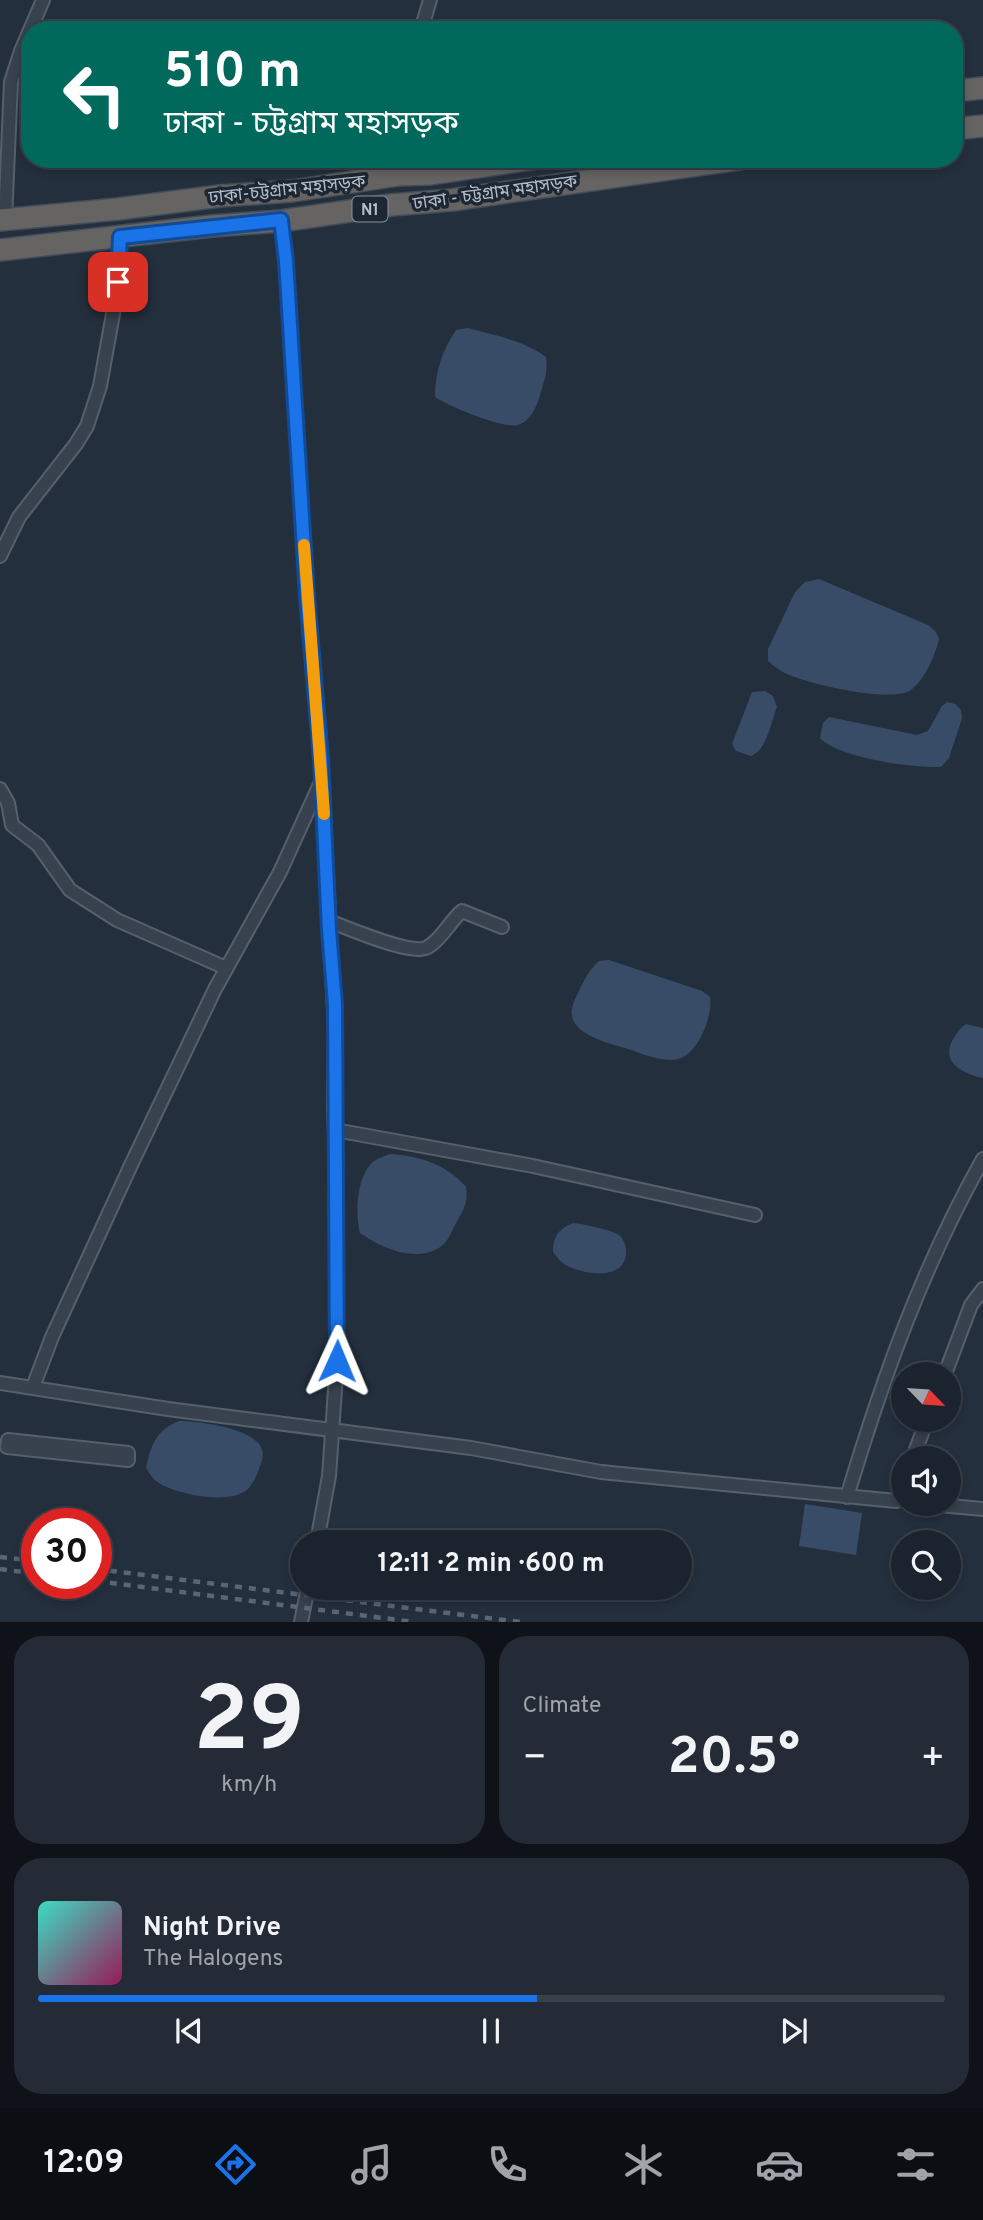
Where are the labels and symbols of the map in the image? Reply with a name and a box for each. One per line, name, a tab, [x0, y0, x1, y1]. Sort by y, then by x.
street label: ঢাকা - চট্টগ্রাম মহাসড়ক	[410, 170, 579, 217]
street label: ঢাকা-চট্টগ্রাম মহাসড়ক	[207, 171, 367, 210]
road number: N1	[352, 196, 388, 222]
pin	[88, 252, 148, 312]
position arrow	[300, 1324, 374, 1398]
north arrow	[891, 1362, 961, 1432]
speed limit sign: 30	[21, 1508, 112, 1599]

